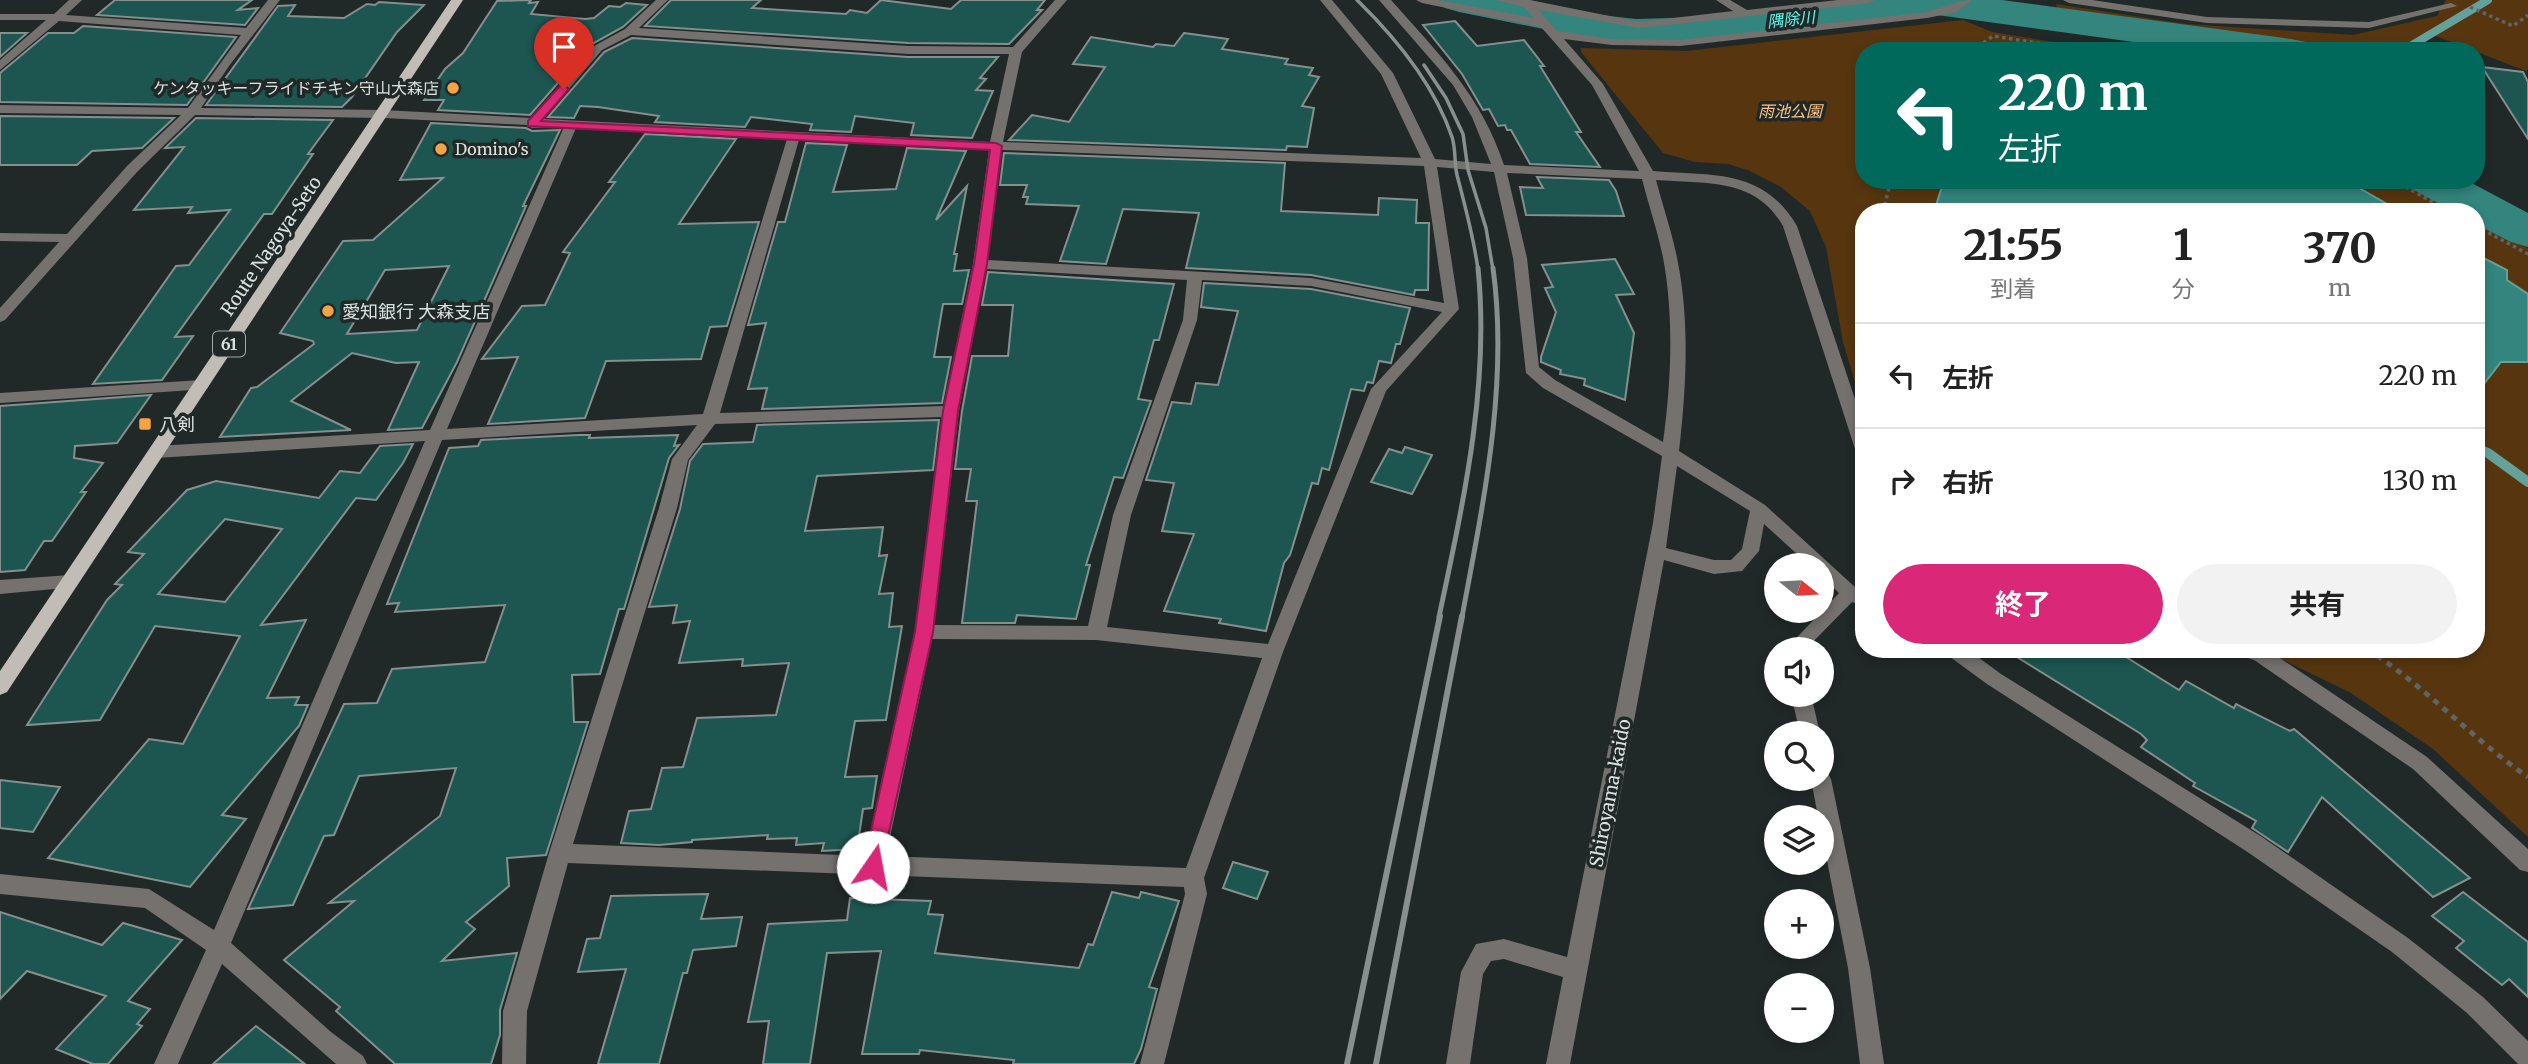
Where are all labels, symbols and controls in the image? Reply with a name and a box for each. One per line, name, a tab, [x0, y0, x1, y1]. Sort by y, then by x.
water label: 隅除川	[1766, 6, 1818, 31]
pin	[534, 17, 594, 89]
icon: arrive	[545, 28, 583, 66]
text: 220 m	[1998, 62, 2148, 123]
icon: left	[1883, 70, 1974, 161]
place label: ケンタッキーフライドチキン守山大森店	[153, 78, 439, 98]
marker: ケンタッキーフライドチキン守山大森店	[445, 80, 461, 96]
park label: 雨池公園	[1758, 101, 1824, 121]
text: 左折	[1998, 129, 2062, 169]
place label: Domino's	[455, 139, 529, 159]
marker: Domino's	[433, 141, 449, 157]
street label: Route Nagoya-Seto	[216, 172, 326, 320]
text: 21:55	[1963, 219, 2063, 271]
text: 1	[2173, 219, 2193, 271]
text: 370	[2303, 222, 2377, 274]
text: m	[2328, 273, 2351, 302]
text: 到着	[1990, 274, 2036, 303]
text: 分	[2172, 274, 2195, 303]
place label: 愛知銀行 大森支店	[342, 300, 490, 323]
marker: 愛知銀行 大森支店	[320, 303, 336, 319]
road number: 61	[213, 332, 245, 356]
icon: left	[1883, 357, 1921, 395]
text: 220 m	[2378, 359, 2457, 392]
text: 左折	[1942, 361, 1994, 394]
place label: 八剣	[159, 413, 195, 436]
marker: 八剣	[137, 416, 153, 432]
icon: right	[1883, 462, 1921, 500]
text: 130 m	[2383, 464, 2457, 497]
text: 右折	[1942, 466, 1994, 499]
north arrow	[1764, 553, 1834, 623]
map controls	[1764, 553, 1834, 1043]
button: 終了	[1883, 564, 2163, 644]
button: 共有	[2177, 564, 2457, 644]
button: sound	[1764, 637, 1834, 707]
street label: Shiroyama-kaido	[1584, 717, 1636, 869]
button: search	[1764, 721, 1834, 791]
button: layers	[1764, 805, 1834, 875]
position arrow	[836, 830, 910, 904]
button: +	[1764, 889, 1834, 959]
button: −	[1764, 973, 1834, 1043]

